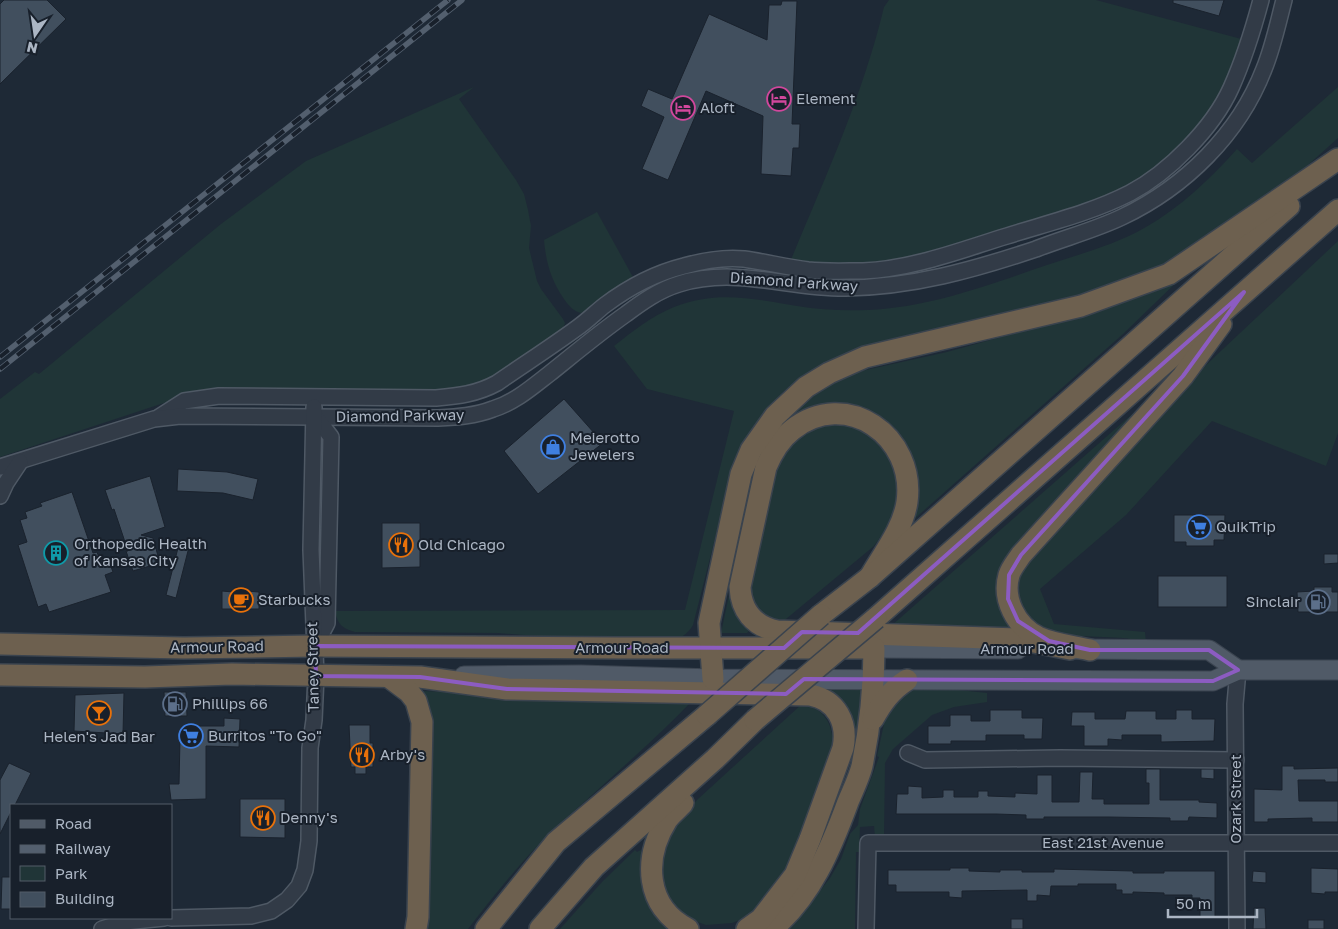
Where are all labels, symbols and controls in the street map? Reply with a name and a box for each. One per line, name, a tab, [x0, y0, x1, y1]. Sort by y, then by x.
north arrow	[10, 10, 60, 60]
text: N	[25, 39, 39, 58]
hotel icon: Element	[766, 86, 792, 112]
place label: Element	[796, 89, 856, 107]
hotel icon: Aloft	[670, 95, 696, 121]
place label: Aloft	[700, 98, 735, 116]
street label: Diamond Parkway	[729, 268, 859, 295]
street label: Diamond Parkway	[336, 405, 465, 425]
place label: Meierotto Jewelers	[570, 428, 640, 463]
shop icon: Meierotto Jewelers	[540, 434, 566, 460]
supermarket icon: QuikTrip	[1186, 514, 1212, 540]
place label: QuikTrip	[1216, 517, 1276, 535]
restaurant icon: Old Chicago	[388, 532, 414, 558]
place label: Orthopedic Health of Kansas City	[74, 534, 207, 569]
place label: Old Chicago	[418, 535, 505, 553]
building icon: Orthopedic Health of Kansas City	[43, 540, 69, 566]
cafe icon: Starbucks	[228, 587, 254, 613]
fuel station icon: Sinclair	[1305, 589, 1331, 615]
place label: Starbucks	[258, 590, 331, 608]
place label: Sinclair	[1246, 592, 1300, 610]
street label: Taney Street	[302, 622, 322, 712]
street label: Armour Road	[170, 636, 264, 656]
street label: Armour Road	[575, 638, 669, 656]
street label: Armour Road	[980, 639, 1074, 657]
fuel station icon: Phillips 66	[162, 691, 188, 717]
place label: Phillips 66	[192, 694, 268, 712]
bar icon: Helen's Jad Bar	[86, 700, 112, 726]
supermarket icon: Burritos "To Go"	[178, 723, 204, 749]
place label: Burritos "To Go"	[208, 726, 322, 744]
place label: Helen's Jad Bar	[43, 727, 155, 745]
restaurant icon: Arby's	[349, 742, 375, 768]
place label: Arby's	[380, 745, 425, 763]
street label: Ozark Street	[1226, 754, 1244, 844]
legend	[10, 804, 172, 919]
restaurant icon: Denny's	[250, 805, 276, 831]
place label: Denny's	[280, 808, 338, 826]
text: Road	[55, 814, 92, 832]
street label: East 21st Avenue	[1042, 833, 1164, 851]
text: Railway	[55, 839, 111, 857]
text: Park	[55, 864, 88, 882]
scale bar	[1168, 886, 1257, 918]
text: Building	[55, 889, 115, 907]
text: 50 m	[1176, 894, 1211, 912]

